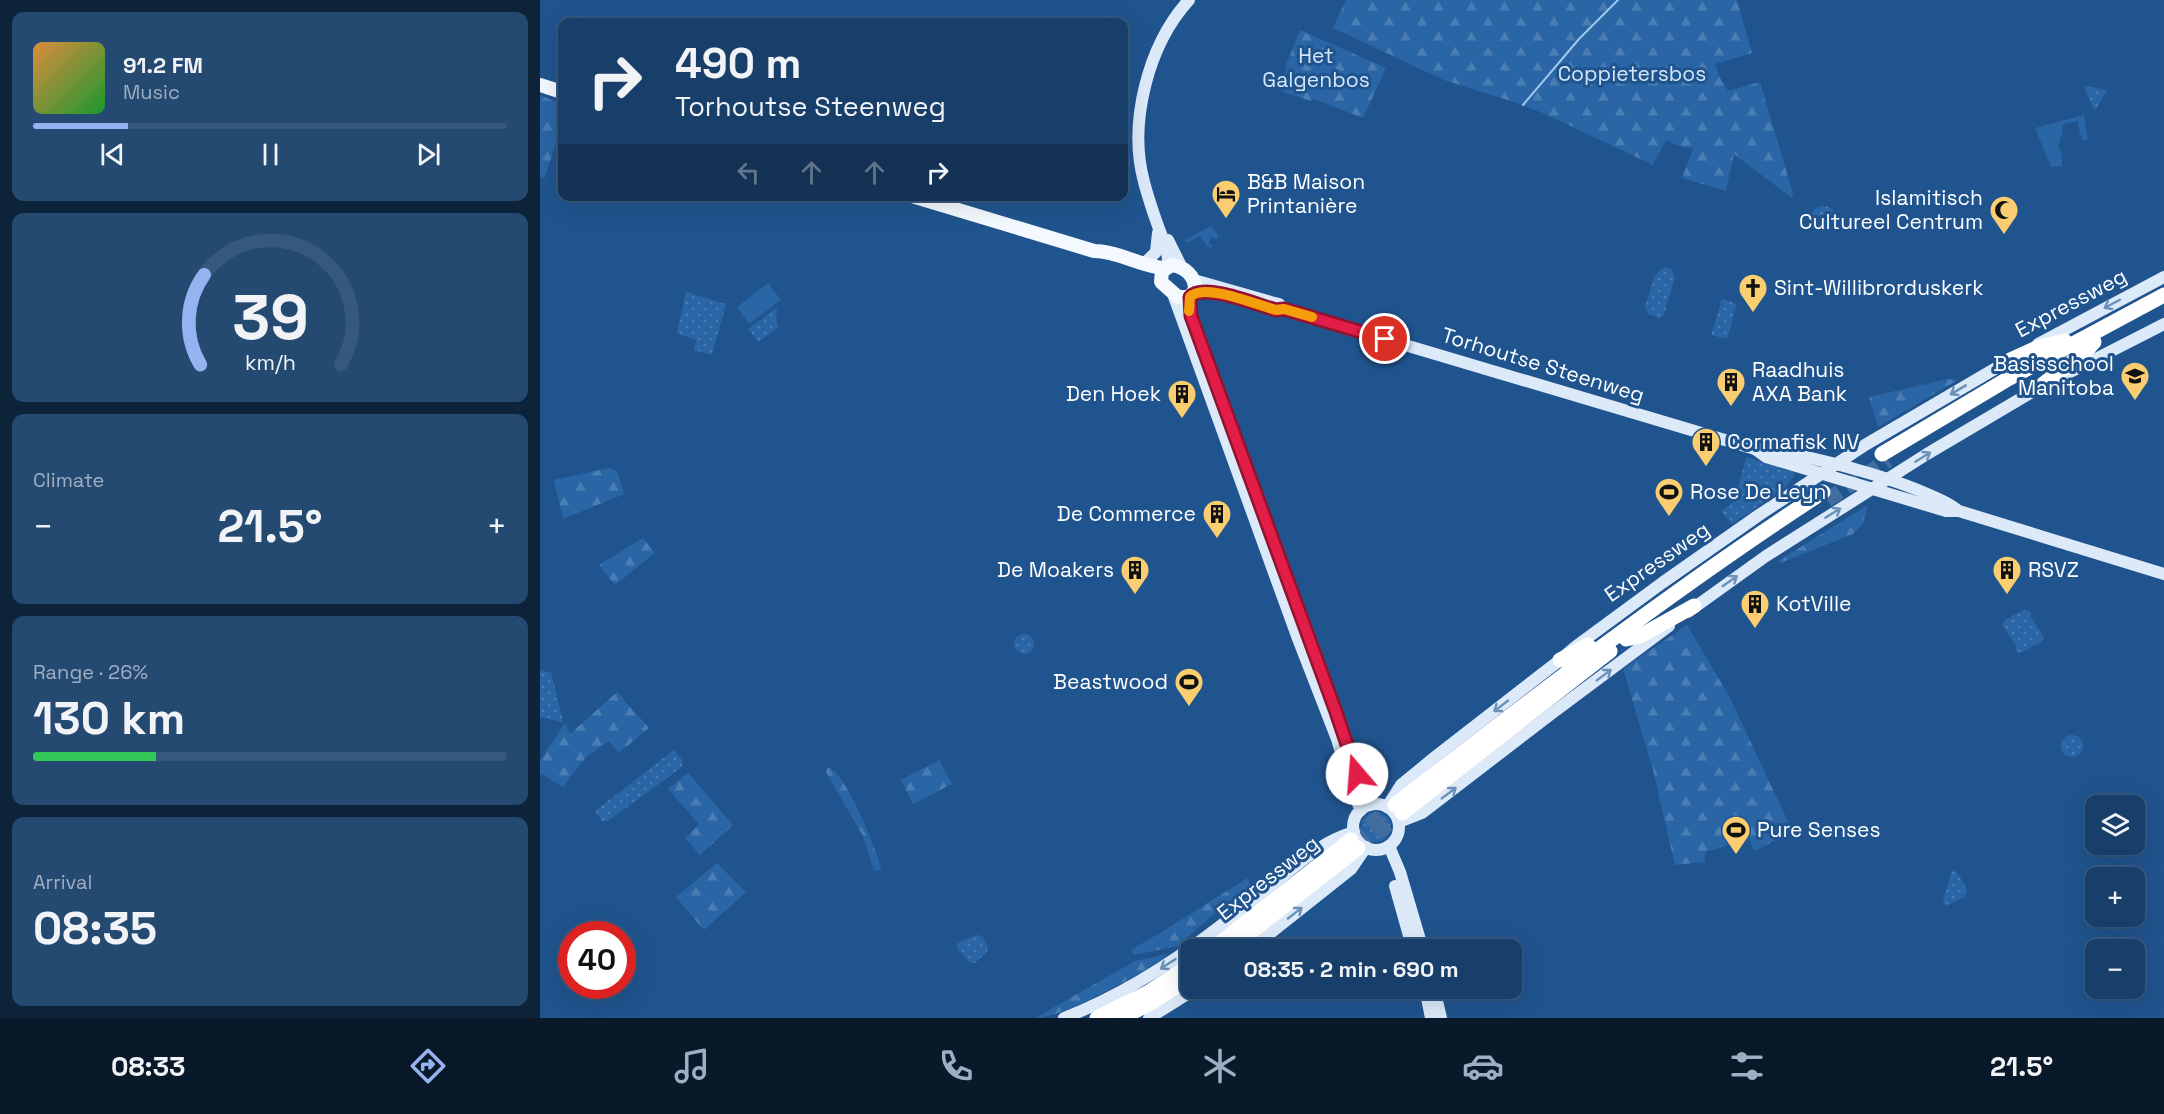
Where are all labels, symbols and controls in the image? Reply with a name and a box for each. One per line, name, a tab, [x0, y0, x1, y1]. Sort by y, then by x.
text: 490 m	[675, 37, 801, 90]
icon: right	[576, 42, 654, 120]
park label: Het Galgenbos	[1262, 42, 1370, 93]
text: 91.2 FM	[123, 51, 203, 79]
park label: Coppietersbos	[1558, 60, 1706, 87]
text: Music	[123, 79, 180, 105]
text: Torhoutse Steenweg	[675, 89, 946, 124]
icon: previous	[96, 138, 129, 171]
icon: pause	[254, 138, 287, 171]
icon: next	[412, 138, 445, 171]
icon: left	[732, 156, 765, 189]
icon: ahead	[795, 156, 828, 189]
icon: ahead	[858, 156, 891, 189]
icon: right	[921, 156, 954, 189]
place label: B&B Maison Printanière	[1247, 168, 1365, 219]
hotel icon: B&B Maison Printanière	[1210, 178, 1242, 220]
place label: Islamitisch Cultureel Centrum	[1799, 184, 1983, 235]
mosque icon: Islamitisch Cultureel Centrum	[1988, 194, 2020, 236]
street label: Expressweg	[2010, 262, 2131, 343]
church icon: Sint-Willibrorduskerk	[1737, 272, 1769, 314]
place label: Sint-Willibrorduskerk	[1774, 274, 1983, 301]
text: 39	[232, 278, 308, 357]
one-way arrow	[2104, 298, 2121, 310]
pin	[1359, 313, 1410, 364]
street label: Torhoutse Steenweg	[1438, 321, 1648, 408]
icon: arrive	[1368, 322, 1401, 355]
text: km/h	[244, 349, 296, 376]
place label: Basisschool Manitoba	[1993, 350, 2114, 401]
place label: Raadhuis AXA Bank	[1752, 356, 1847, 407]
school or university icon: Basisschool Manitoba	[2119, 360, 2151, 402]
building icon: Raadhuis AXA Bank	[1715, 366, 1747, 408]
building icon: Den Hoek	[1166, 378, 1198, 420]
place label: Den Hoek	[1066, 380, 1161, 407]
one-way arrow	[1950, 385, 1967, 397]
building icon: Cormafisk NV	[1690, 426, 1722, 468]
place label: Cormafisk NV	[1727, 428, 1859, 455]
one-way arrow	[1914, 450, 1931, 462]
text: Climate	[33, 467, 104, 493]
sports icon: Rose De Leyn	[1653, 476, 1685, 518]
place label: Rose De Leyn	[1690, 478, 1826, 505]
text: 21.5°	[217, 498, 323, 555]
building icon: De Commerce	[1201, 498, 1233, 540]
place label: De Commerce	[1057, 500, 1196, 527]
text: −	[33, 506, 53, 548]
text: +	[487, 506, 507, 548]
one-way arrow	[1824, 507, 1841, 520]
street label: Expressweg	[1599, 515, 1715, 608]
building icon: De Moakers	[1119, 554, 1151, 596]
building icon: RSVZ	[1991, 554, 2023, 596]
place label: De Moakers	[997, 556, 1114, 583]
place label: RSVZ	[2028, 556, 2079, 583]
one-way arrow	[1721, 575, 1737, 587]
building icon: KotVille	[1739, 588, 1771, 630]
place label: KotVille	[1776, 590, 1851, 617]
text: Range · 26%	[33, 659, 148, 685]
sports icon: Beastwood	[1173, 666, 1205, 708]
place label: Beastwood	[1053, 668, 1168, 695]
one-way arrow	[1595, 668, 1611, 681]
text: 130 km	[33, 690, 185, 747]
one-way arrow	[1493, 699, 1509, 712]
position arrow	[1325, 742, 1389, 806]
one-way arrow	[1440, 786, 1456, 799]
map controls	[2085, 795, 2145, 999]
button: layers	[2085, 795, 2145, 855]
sports icon: Pure Senses	[1720, 814, 1752, 856]
place label: Pure Senses	[1757, 816, 1881, 843]
street label: Expressweg	[1211, 829, 1324, 926]
button: +	[2085, 867, 2145, 927]
text: Arrival	[33, 869, 92, 895]
text: 08:35	[33, 900, 157, 957]
one-way arrow	[1287, 907, 1303, 920]
speed limit sign: 40	[558, 921, 636, 999]
button: −	[2085, 939, 2145, 999]
text: 08:35 · 2 min · 690 m	[1243, 955, 1459, 983]
one-way arrow	[1160, 958, 1177, 970]
icon: directions	[407, 1045, 449, 1087]
icon: music	[671, 1045, 713, 1087]
icon: phone	[935, 1045, 977, 1087]
icon: climate	[1199, 1045, 1241, 1087]
icon: car	[1462, 1045, 1504, 1087]
icon: filters	[1726, 1045, 1768, 1087]
text: 08:33	[111, 1049, 185, 1084]
text: 21.5°	[1990, 1049, 2053, 1084]

